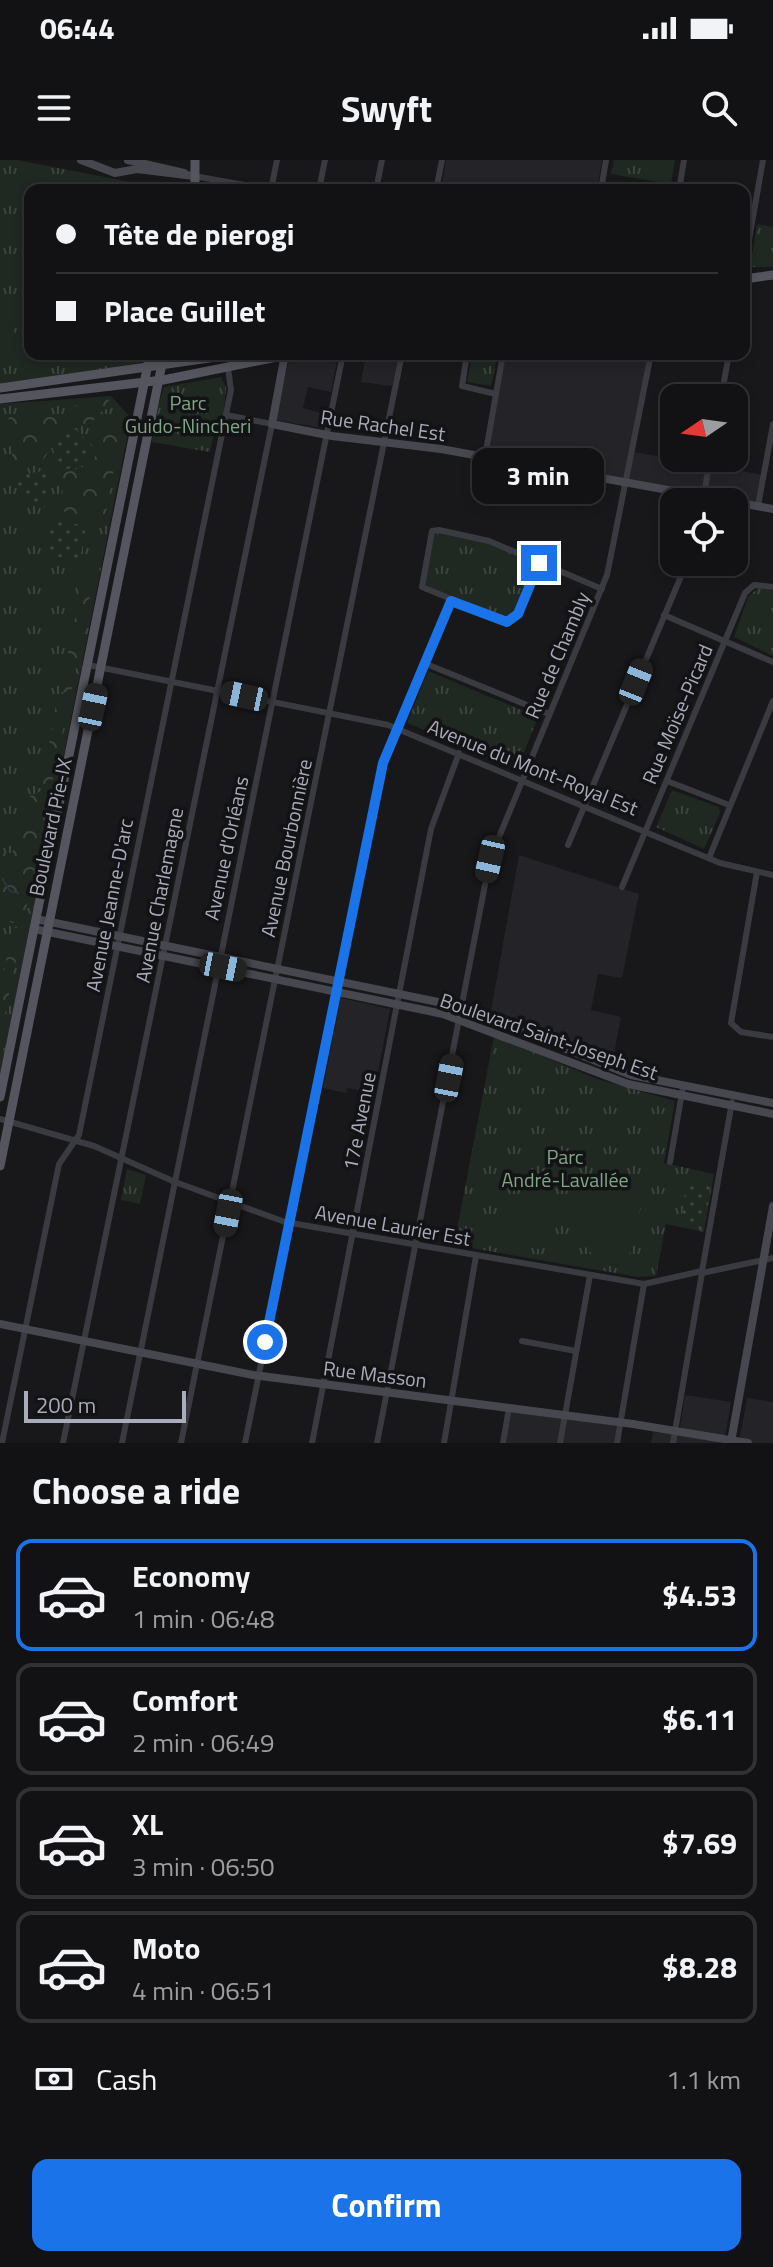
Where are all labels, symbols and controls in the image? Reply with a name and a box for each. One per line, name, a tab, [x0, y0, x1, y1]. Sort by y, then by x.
text: 06:44	[40, 5, 115, 51]
text: Swyft	[341, 81, 432, 136]
icon: menu	[32, 86, 76, 130]
icon: search	[697, 86, 741, 130]
text: Tête de pierogi	[104, 211, 294, 257]
text: Place Guillet	[104, 288, 265, 334]
north arrow	[660, 384, 748, 472]
map controls	[660, 384, 748, 576]
park label: Parc Guido-Nincheri	[125, 387, 251, 441]
street label: Rue Rachel Est	[319, 401, 447, 449]
callout: 3 min	[473, 447, 605, 503]
text: 3 min	[506, 456, 570, 495]
button: locate	[660, 488, 748, 576]
route end	[521, 545, 557, 581]
street label: Rue de Chambly	[516, 586, 598, 723]
street label: Rue Moïse-Picard	[634, 639, 720, 789]
car	[616, 655, 656, 709]
car	[218, 679, 270, 713]
car	[76, 681, 110, 733]
street label: Avenue du Mont-Royal Est	[423, 711, 643, 823]
street label: Boulevard Pie-IX	[20, 755, 80, 899]
street label: Avenue Bourbonnière	[252, 756, 320, 940]
street label: Avenue d'Orléans	[196, 773, 256, 923]
street label: Avenue Charlemagne	[127, 805, 191, 985]
street label: Avenue Jeanne-D'arc	[77, 816, 141, 994]
car	[473, 833, 507, 885]
car	[197, 951, 249, 983]
street label: Boulevard Saint-Joseph Est	[436, 984, 662, 1088]
car	[433, 1052, 465, 1104]
street label: 17e Avenue	[334, 1069, 384, 1173]
park label: Parc André-Lavallée	[501, 1141, 629, 1195]
car	[212, 1187, 244, 1239]
street label: Avenue Laurier Est	[313, 1196, 473, 1254]
route start	[247, 1324, 283, 1360]
street label: Rue Masson	[321, 1352, 429, 1396]
scale bar	[24, 1387, 186, 1423]
text: 200 m	[36, 1388, 96, 1422]
text: Choose a ride	[32, 1463, 240, 1518]
text: Economy	[132, 1553, 250, 1599]
icon: car	[36, 1559, 108, 1631]
text: $4.53	[662, 1572, 737, 1618]
text: 1 min · 06:48	[132, 1599, 275, 1638]
text: Comfort	[132, 1677, 238, 1723]
icon: car	[36, 1683, 108, 1755]
text: $6.11	[662, 1696, 737, 1742]
text: 2 min · 06:49	[132, 1723, 275, 1762]
text: XL	[132, 1801, 163, 1847]
icon: car	[36, 1807, 108, 1879]
text: $7.69	[662, 1820, 737, 1866]
text: 3 min · 06:50	[132, 1847, 275, 1886]
text: Moto	[132, 1925, 200, 1971]
icon: car	[36, 1931, 108, 2003]
text: $8.28	[662, 1944, 737, 1990]
text: 4 min · 06:51	[132, 1971, 275, 2010]
text: Cash	[96, 2056, 157, 2102]
icon: cash	[32, 2057, 76, 2101]
text: 1.1 km	[666, 2060, 741, 2099]
button: Confirm	[32, 2159, 741, 2251]

